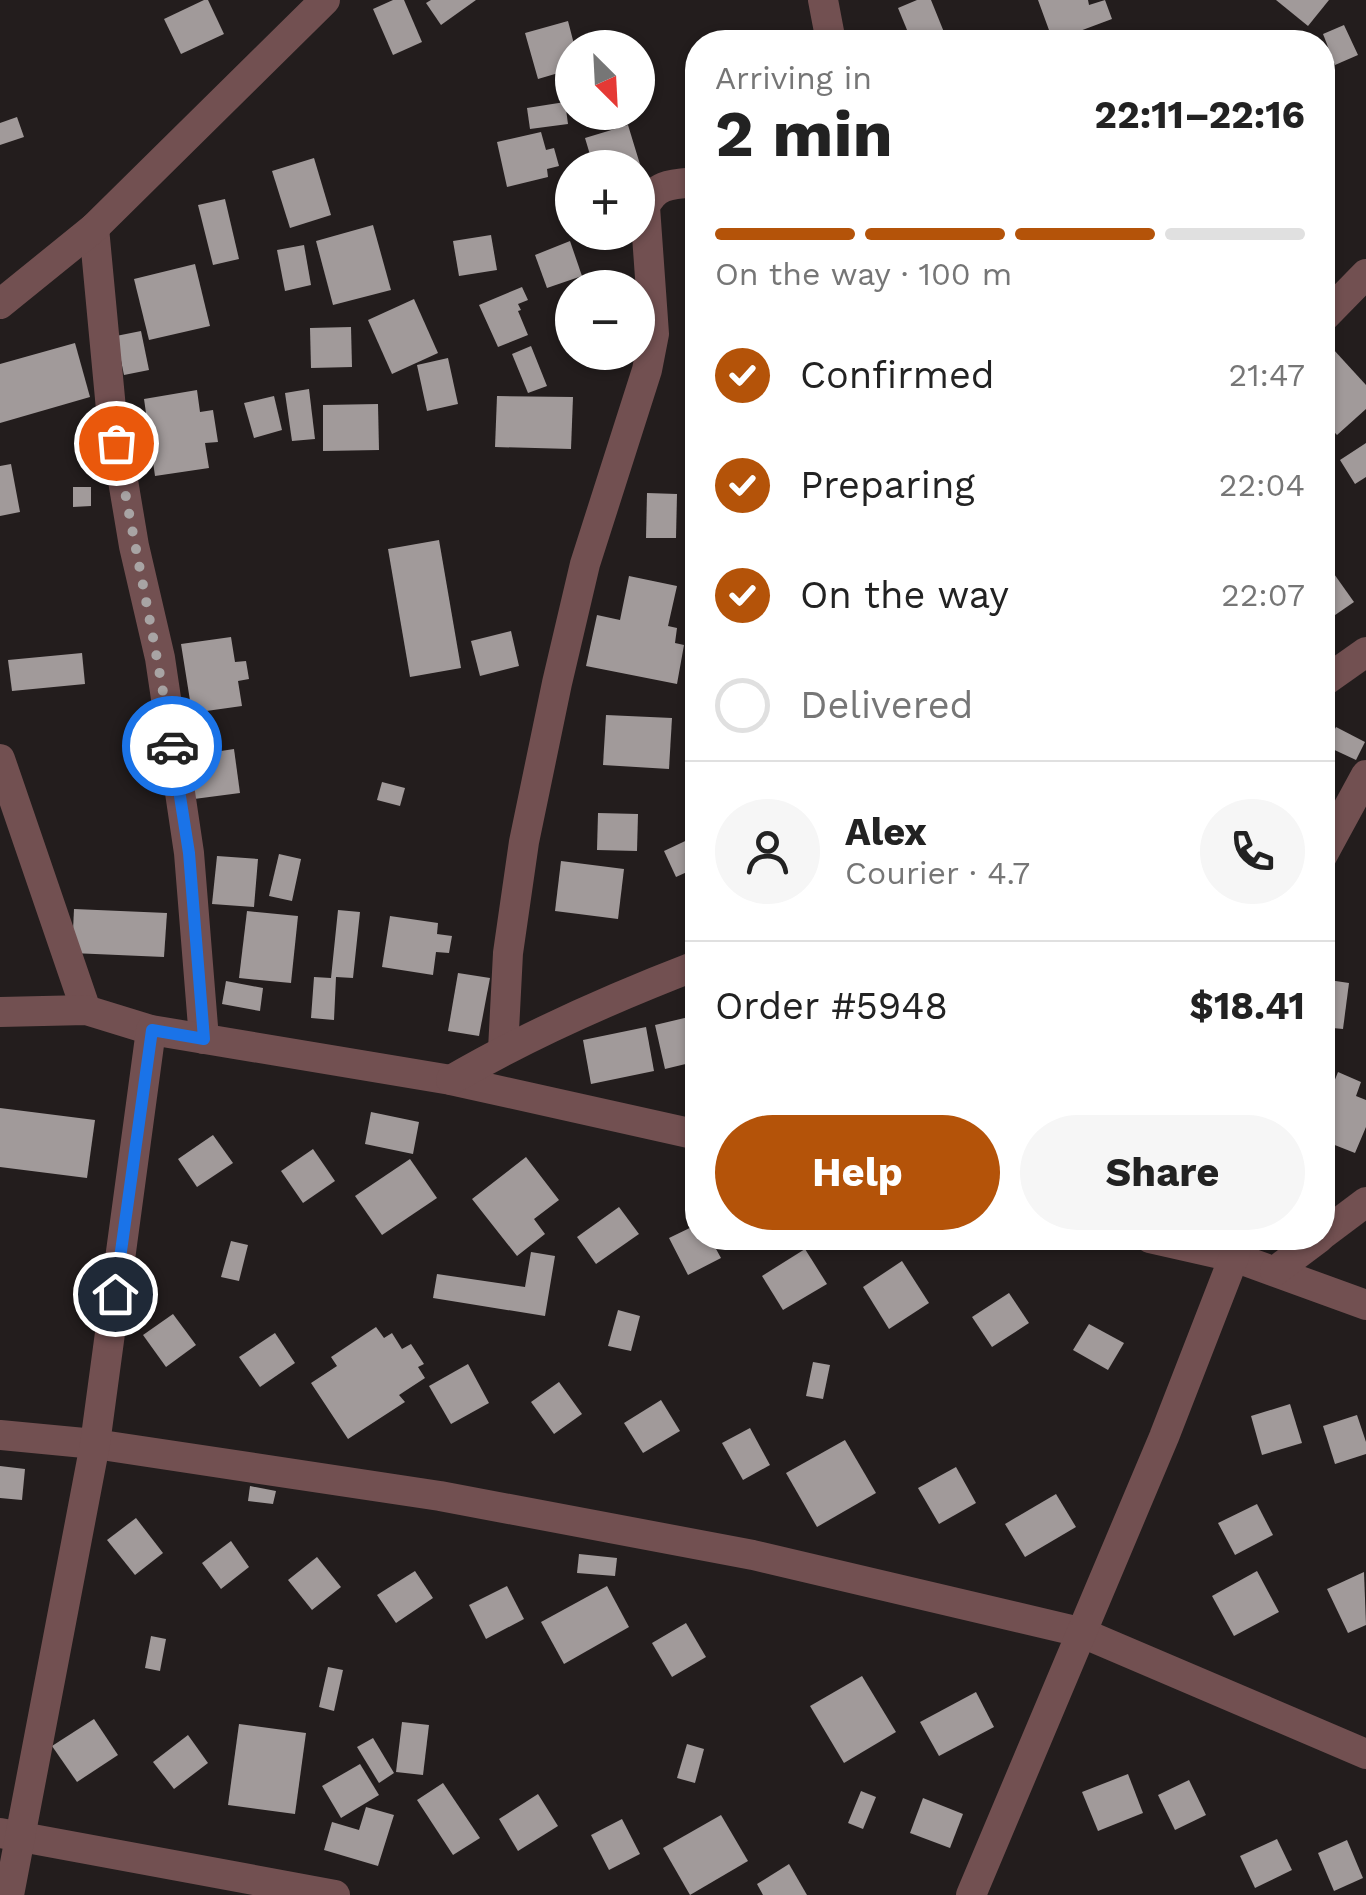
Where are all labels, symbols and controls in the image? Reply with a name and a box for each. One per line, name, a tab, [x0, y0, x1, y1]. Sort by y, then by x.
north arrow	[555, 30, 655, 130]
map controls	[555, 30, 655, 370]
text: Arriving in	[715, 59, 872, 97]
text: 22:11–22:16	[1094, 93, 1305, 137]
text: 2 min	[715, 96, 893, 172]
button: +	[555, 150, 655, 250]
text: On the way · 100 m	[715, 255, 1012, 293]
button: −	[555, 270, 655, 370]
icon: check	[715, 348, 770, 403]
text: Confirmed	[800, 353, 995, 397]
text: 21:47	[1228, 356, 1305, 394]
pin	[74, 401, 159, 486]
icon: bag	[89, 416, 144, 471]
icon: check	[715, 458, 770, 513]
text: Preparing	[800, 463, 975, 507]
text: 22:04	[1219, 466, 1305, 504]
icon: check	[715, 568, 770, 623]
text: On the way	[800, 573, 1009, 617]
text: 22:07	[1221, 576, 1305, 614]
text: Delivered	[800, 683, 973, 727]
courier	[122, 696, 222, 796]
icon: car	[145, 719, 200, 774]
button: person	[715, 799, 820, 904]
button: phone	[1200, 799, 1305, 904]
text: Alex	[845, 810, 927, 854]
text: Courier · 4.7	[845, 854, 1030, 892]
text: Order #5948	[715, 984, 948, 1028]
text: $18.41	[1190, 984, 1305, 1028]
button: Help	[715, 1115, 1000, 1230]
button: Share	[1020, 1115, 1305, 1230]
pin	[73, 1252, 158, 1337]
icon: home	[88, 1267, 143, 1322]

